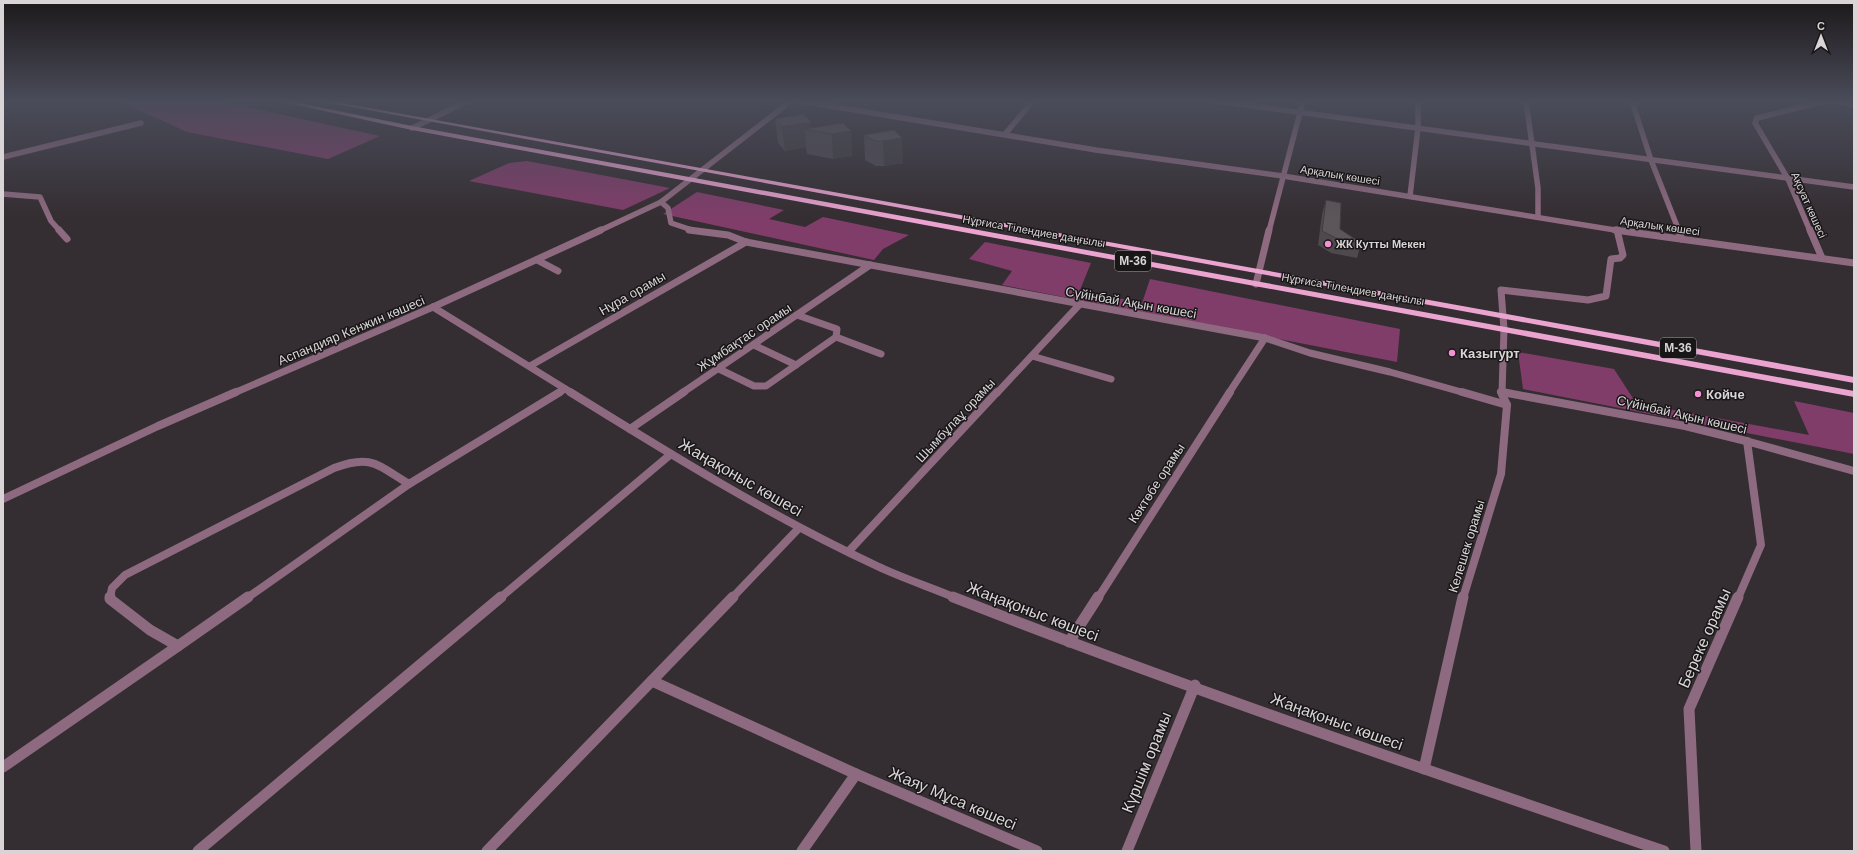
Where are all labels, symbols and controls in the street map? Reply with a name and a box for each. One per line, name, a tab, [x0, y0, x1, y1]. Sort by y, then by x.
north arrow	[1801, 16, 1841, 56]
text: С	[1817, 20, 1825, 32]
street label: Арқалық көшесі	[1299, 163, 1381, 187]
street label: Ақсуат көшесі	[1789, 170, 1829, 240]
street label: Нұрғиса Тілендиев даңғылы	[962, 213, 1106, 249]
street label: Арқалық көшесі	[1619, 214, 1701, 238]
place label: ЖК Кутты Мекен	[1335, 238, 1425, 250]
marker: ЖК Кутты Мекен	[1323, 239, 1333, 249]
road number: M-36	[1115, 251, 1151, 271]
street label: Нұра орамы	[596, 268, 668, 318]
street label: Нұрғиса Тілендиев даңғылы	[1281, 271, 1425, 307]
street label: Сүйінбай Ақын көшесі	[1064, 284, 1198, 321]
street label: Аспандияр Кенжин көшесі	[276, 293, 427, 368]
street label: Жұмбақтас орамы	[694, 300, 794, 375]
road number: M-36	[1660, 338, 1696, 358]
place label: Казыгурт	[1460, 346, 1520, 361]
marker: Казыгурт	[1447, 348, 1457, 358]
street label: Шымбұлаұ орамы	[913, 375, 998, 465]
place label: Койче	[1706, 387, 1745, 402]
marker: Койче	[1693, 389, 1703, 399]
street label: Сүйінбай Ақын көшесі	[1615, 392, 1748, 437]
street label: Жаңақоныс көшесі	[676, 435, 805, 520]
street label: Көктөбе орамы	[1125, 441, 1188, 526]
street label: Келешек орамы	[1445, 498, 1488, 594]
street label: Жаңақоныс көшесі	[965, 579, 1101, 644]
street label: Береке орамы	[1675, 586, 1734, 690]
street label: Жаңақоныс көшесі	[1268, 690, 1405, 753]
street label: Күршім орамы	[1118, 709, 1174, 815]
street label: Жаяу Мұса көшесі	[887, 764, 1019, 833]

